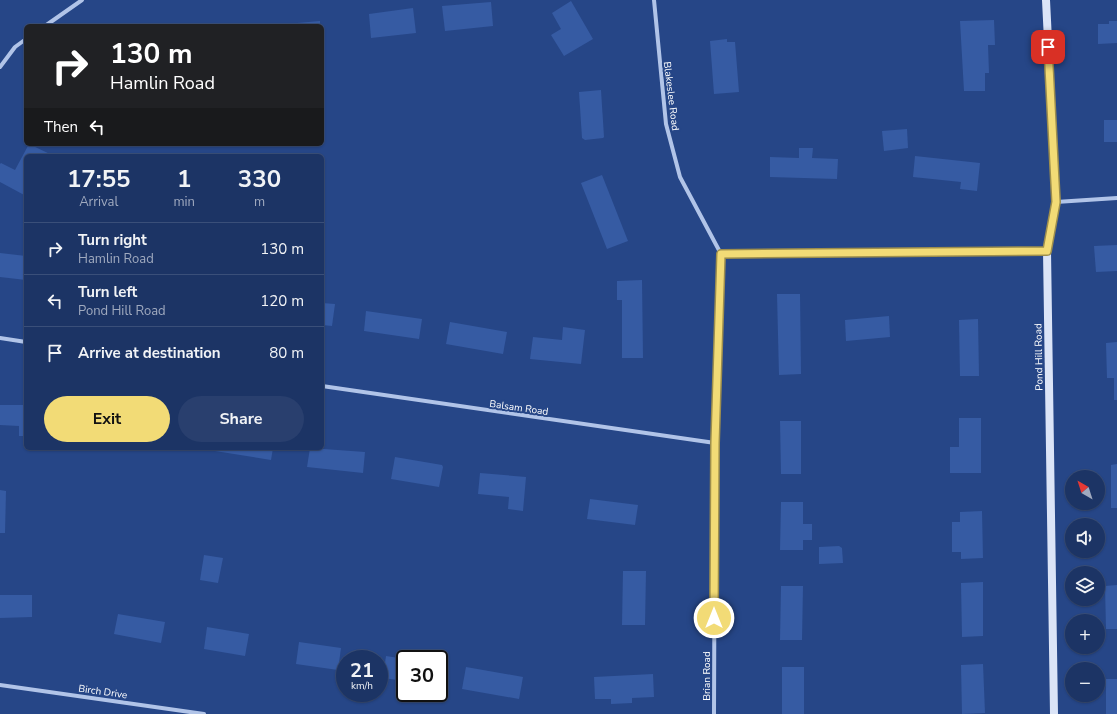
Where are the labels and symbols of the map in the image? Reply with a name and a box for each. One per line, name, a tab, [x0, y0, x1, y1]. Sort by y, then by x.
pin	[1031, 30, 1065, 64]
street label: Blakeslee Road	[660, 61, 682, 132]
street label: Pond Hill Road	[1031, 323, 1047, 391]
street label: Balsam Road	[488, 397, 549, 419]
north arrow	[1065, 470, 1105, 510]
position arrow	[693, 597, 735, 639]
speed limit sign: 30	[396, 650, 448, 702]
street label: Brian Road	[700, 651, 714, 701]
street label: Birch Drive	[78, 682, 128, 702]

